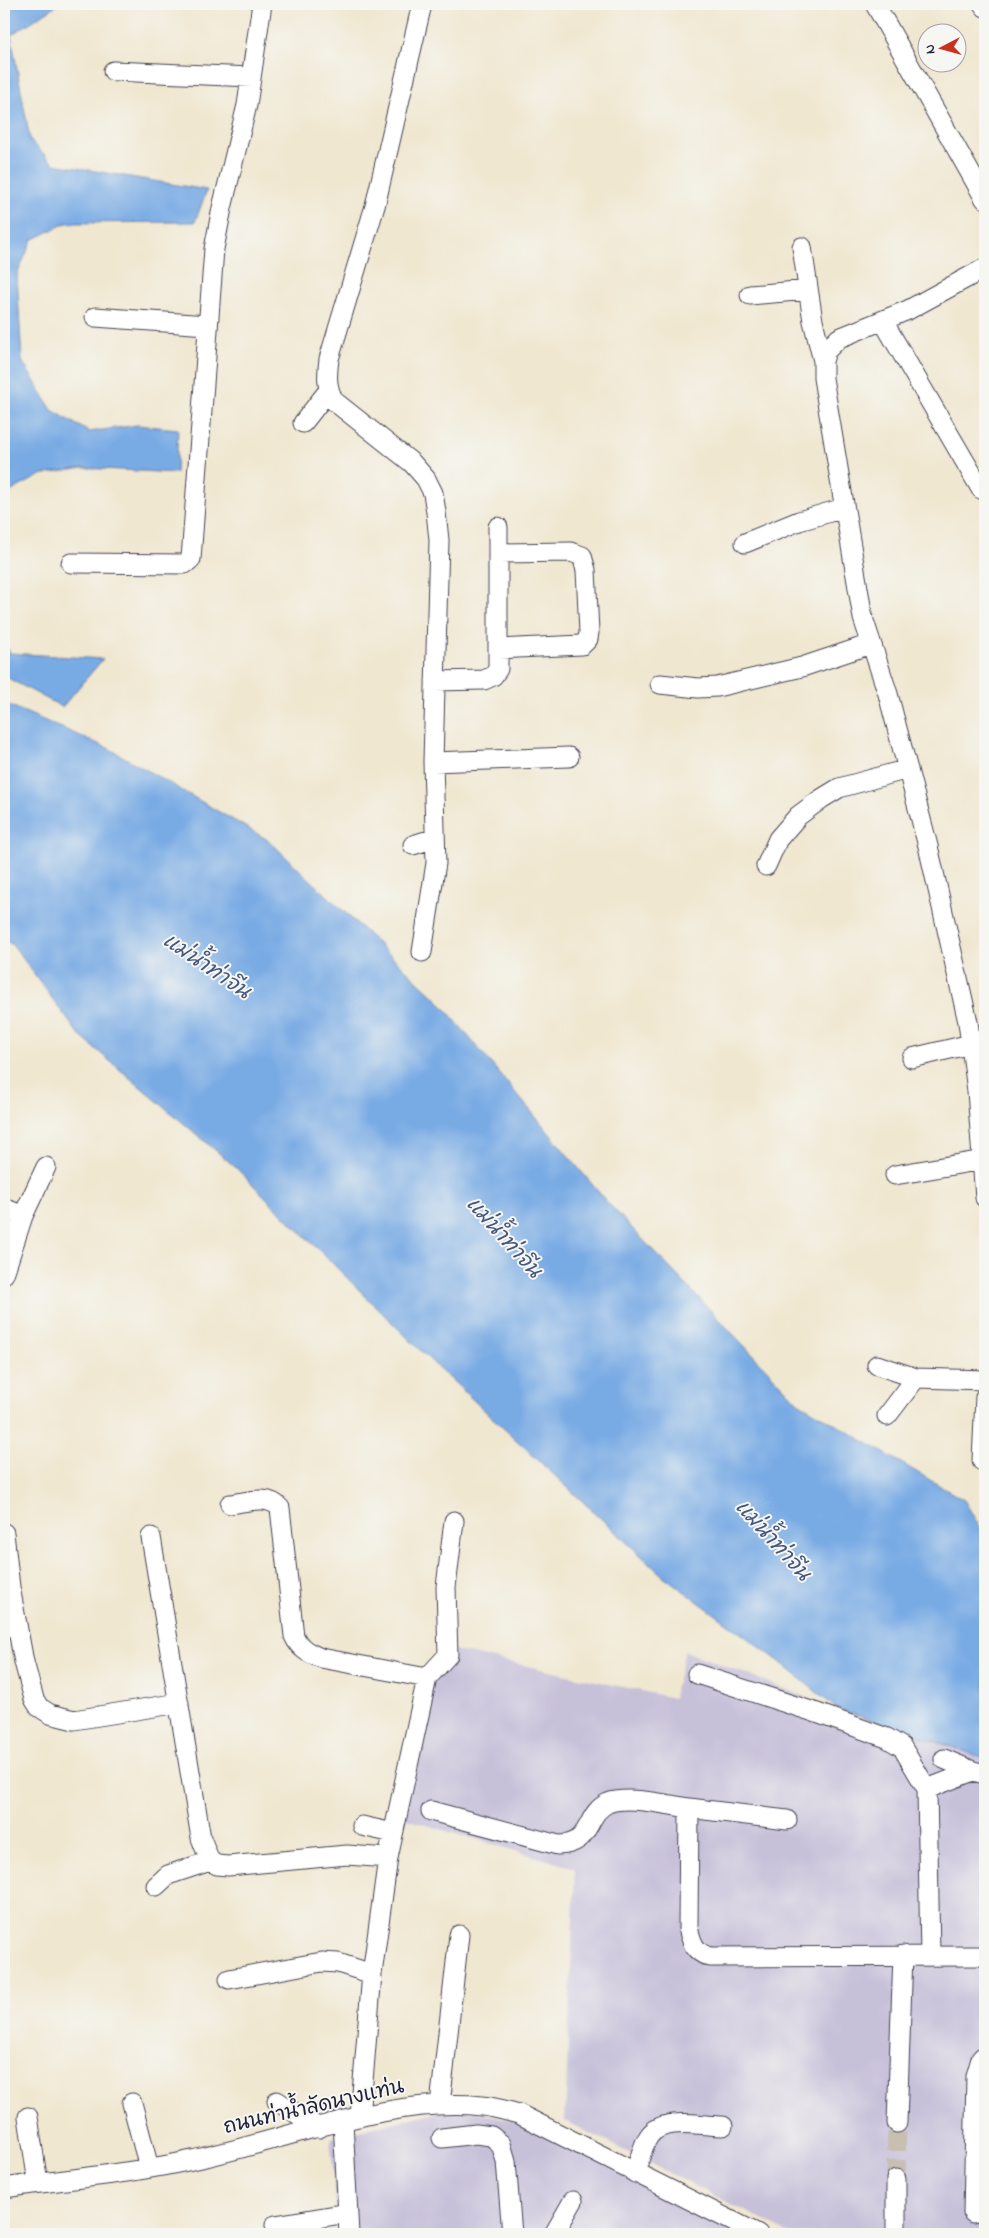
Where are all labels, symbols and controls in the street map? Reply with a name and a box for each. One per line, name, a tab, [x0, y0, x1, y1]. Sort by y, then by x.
north arrow	[916, 22, 966, 72]
text: N	[920, 43, 941, 55]
water label: แม่น้ำท่าจีน	[156, 921, 261, 1008]
water label: แม่น้ำท่าจีน	[458, 1186, 553, 1286]
water label: แม่น้ำท่าจีน	[727, 1489, 822, 1589]
street label: ถนนท่าน้ำลัดนางแท่น	[219, 2066, 407, 2143]

